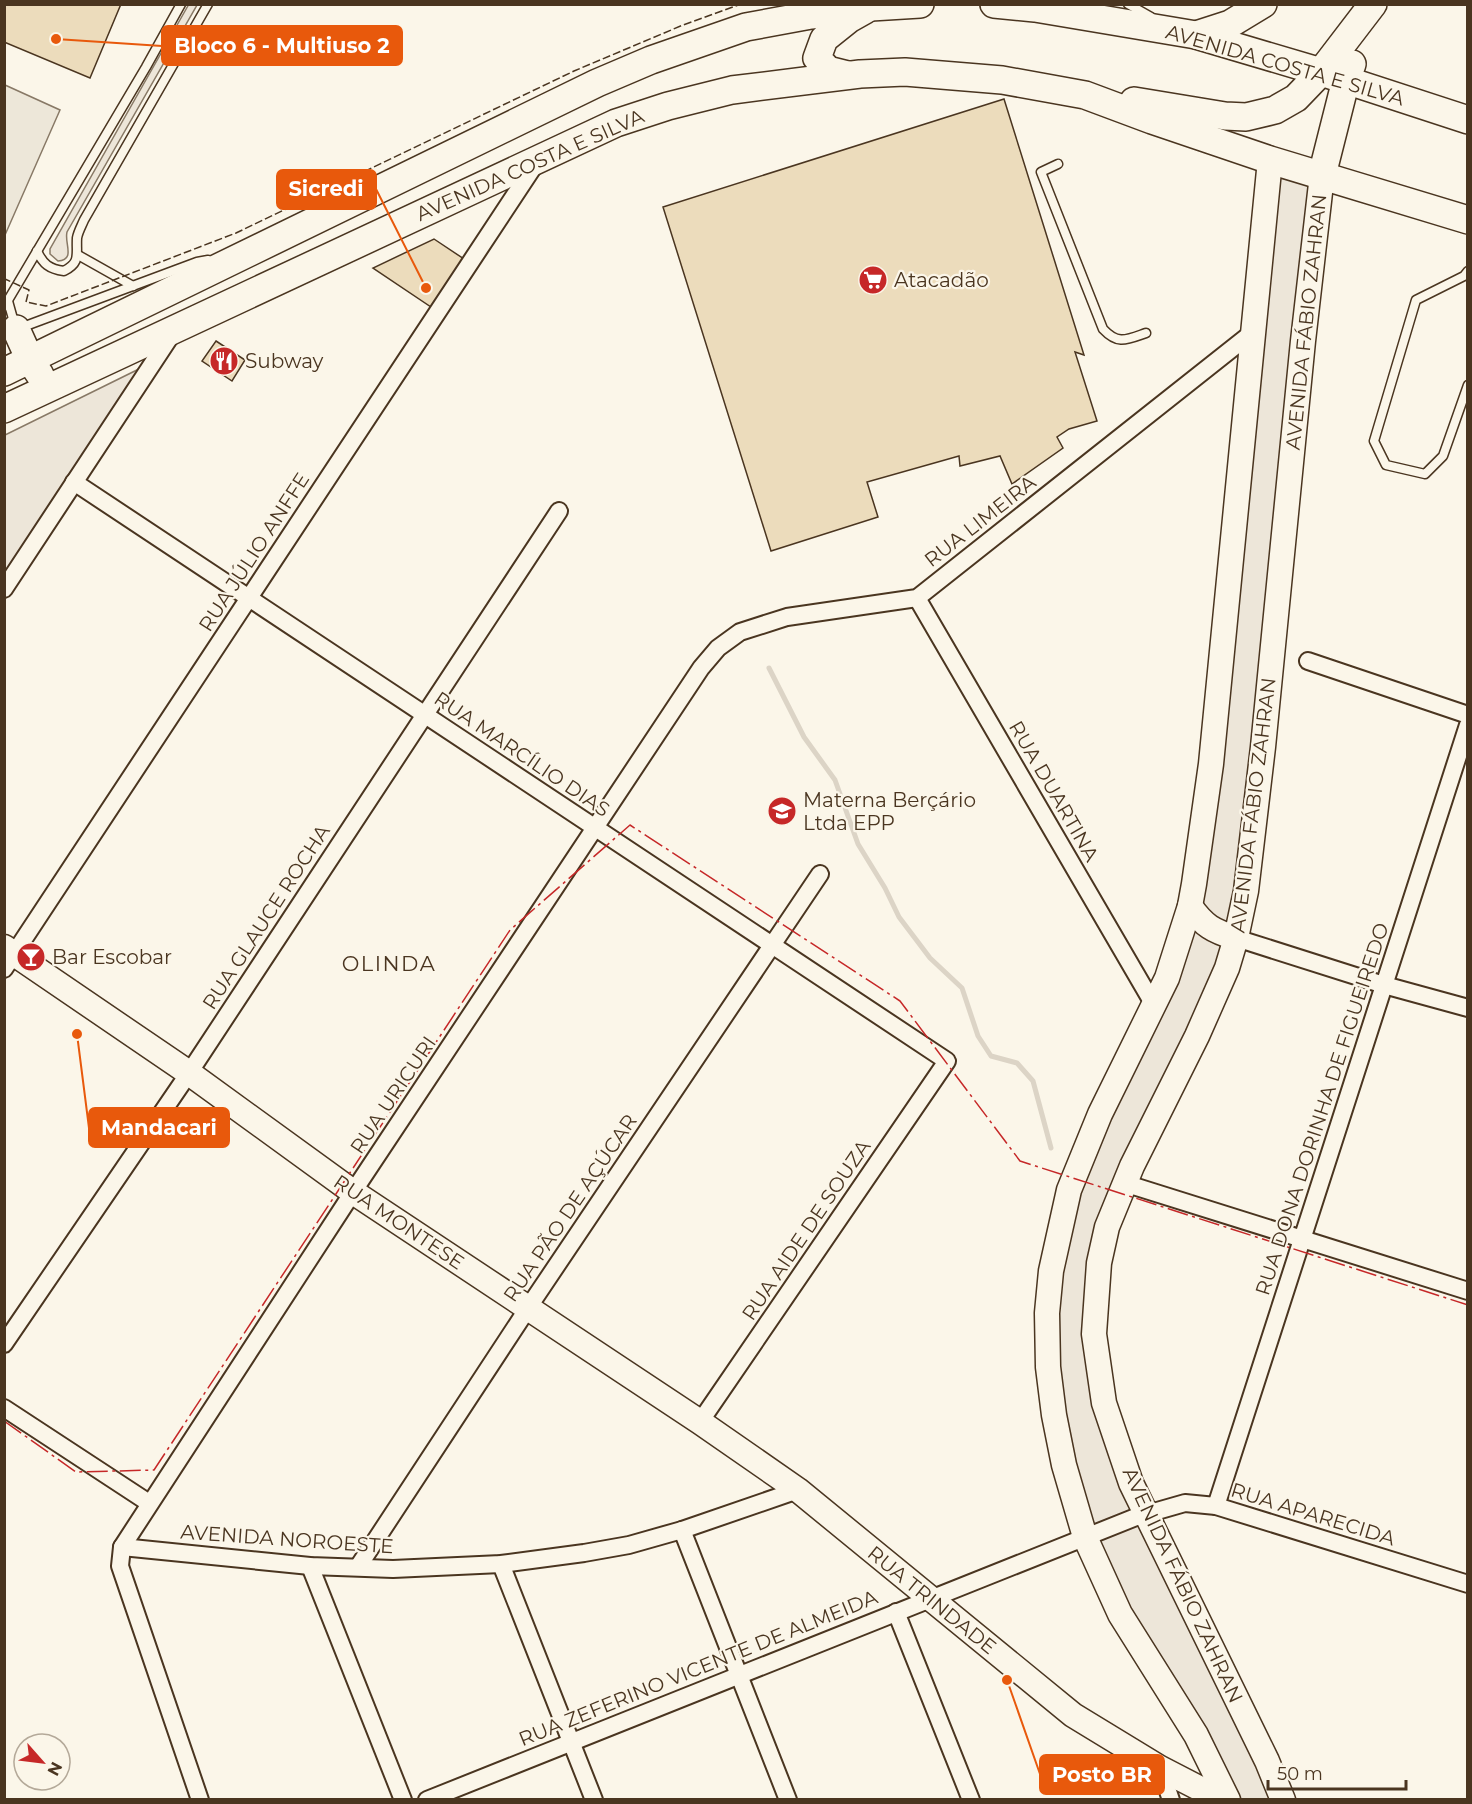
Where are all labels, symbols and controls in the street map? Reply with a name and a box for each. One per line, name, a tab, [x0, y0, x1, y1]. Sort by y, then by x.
street label: AVENIDA COSTA E SILVA	[1163, 19, 1408, 111]
callout: Bloco 6 - Multiuso 2	[162, 26, 402, 65]
text: Bloco 6 - Multiuso 2	[174, 33, 390, 58]
street label: AVENIDA COSTA E SILVA	[412, 104, 648, 226]
callout: Sicredi	[277, 170, 376, 209]
text: Sicredi	[288, 176, 364, 201]
street label: AVENIDA FÁBIO ZAHRAN	[1281, 193, 1331, 451]
supermarket icon: Atacadão	[857, 264, 889, 296]
place label: Atacadão	[894, 268, 989, 292]
restaurant icon: Subway	[208, 345, 240, 377]
place label: Subway	[245, 349, 324, 373]
street label: RUA JÚLIO ANFFE	[194, 468, 314, 636]
street label: RUA LIMEIRA	[920, 470, 1041, 572]
street label: AVENIDA FÁBIO ZAHRAN	[1225, 676, 1281, 934]
street label: RUA MARCÍLIO DIAS	[430, 686, 614, 822]
street label: RUA DUARTINA	[1004, 716, 1104, 866]
place label: Materna Berçário Ltda EPP	[803, 788, 976, 835]
school or university icon: Materna Berçário Ltda EPP	[766, 795, 798, 827]
street label: RUA GLAUCE ROCHA	[197, 820, 335, 1014]
street label: RUA DONA DORINHA DE FIGUEIREDO	[1250, 920, 1394, 1298]
bar icon: Bar Escobar	[15, 941, 47, 973]
place label: Bar Escobar	[52, 945, 172, 969]
district label: OLINDA	[342, 951, 436, 976]
street label: RUA URICURI	[345, 1032, 441, 1158]
callout: Mandacari	[89, 1108, 229, 1147]
street label: RUA PÃO DE AÇÚCAR	[498, 1110, 642, 1306]
text: Mandacari	[101, 1115, 217, 1140]
street label: RUA AIDE DE SOUZA	[737, 1135, 876, 1325]
street label: RUA MONTESE	[329, 1169, 469, 1275]
street label: AVENIDA FÁBIO ZAHRAN	[1118, 1463, 1248, 1707]
street label: RUA APARECIDA	[1228, 1478, 1399, 1551]
street label: AVENIDA NOROESTE	[180, 1520, 394, 1558]
street label: RUA TRINDADE	[863, 1541, 1001, 1659]
street label: RUA ZEFERINO VICENTE DE ALMEIDA	[515, 1585, 882, 1751]
north arrow	[12, 1732, 72, 1792]
scale bar	[1268, 1753, 1406, 1791]
callout: Posto BR	[1040, 1755, 1164, 1794]
text: N	[43, 1759, 66, 1779]
text: Posto BR	[1052, 1762, 1152, 1787]
text: 50 m	[1277, 1763, 1323, 1785]

